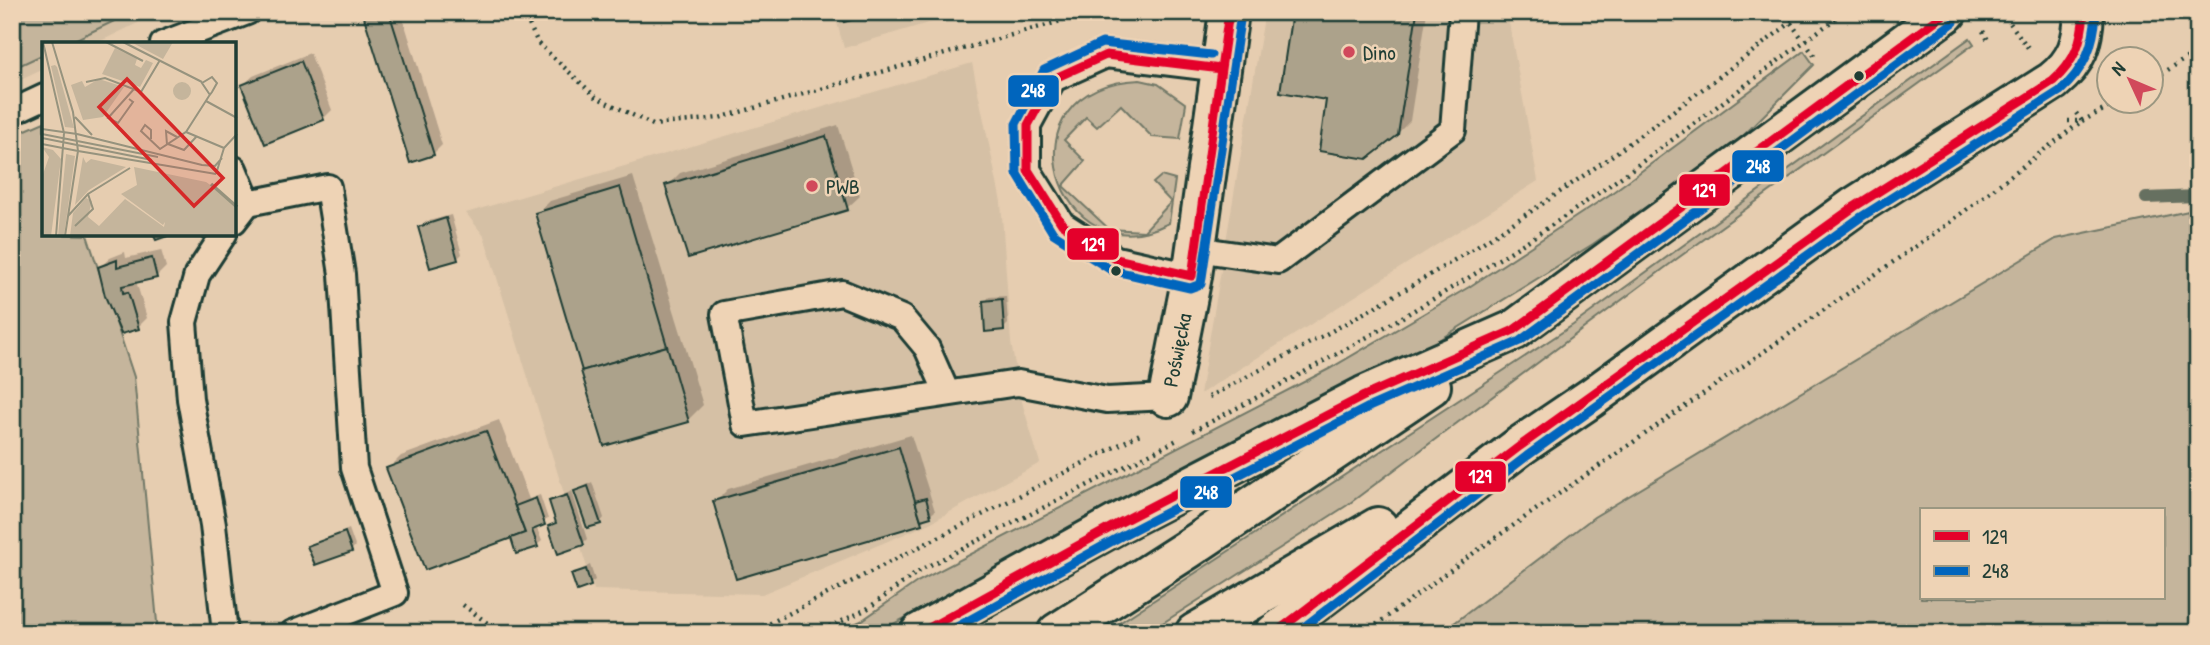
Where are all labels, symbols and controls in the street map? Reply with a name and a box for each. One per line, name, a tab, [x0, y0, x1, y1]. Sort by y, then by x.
place label: Dino	[1363, 38, 1396, 67]
inset map	[42, 42, 236, 236]
marker: Dino	[1341, 44, 1357, 60]
north arrow	[2094, 46, 2164, 116]
text: N	[2105, 56, 2131, 81]
unlabelled marker	[1852, 69, 1866, 83]
line badge: 248	[1007, 74, 1060, 108]
text: 248	[1021, 77, 1045, 103]
line badge: 248	[1731, 149, 1785, 183]
text: 248	[1746, 153, 1770, 179]
place label: PWB	[826, 172, 860, 201]
line badge: 129	[1678, 173, 1731, 207]
text: 129	[1693, 177, 1715, 203]
marker: PWB	[804, 178, 820, 194]
line badge: 129	[1066, 227, 1120, 261]
text: 129	[1082, 231, 1104, 257]
unlabelled marker	[1109, 264, 1123, 278]
street label: Poświęcka	[1156, 311, 1198, 389]
line badge: 129	[1454, 460, 1507, 493]
text: 129	[1469, 463, 1491, 489]
line badge: 248	[1179, 475, 1233, 509]
text: 248	[1194, 479, 1218, 505]
legend	[1920, 508, 2164, 600]
text: 129	[1982, 522, 2007, 551]
text: 248	[1982, 556, 2009, 585]

